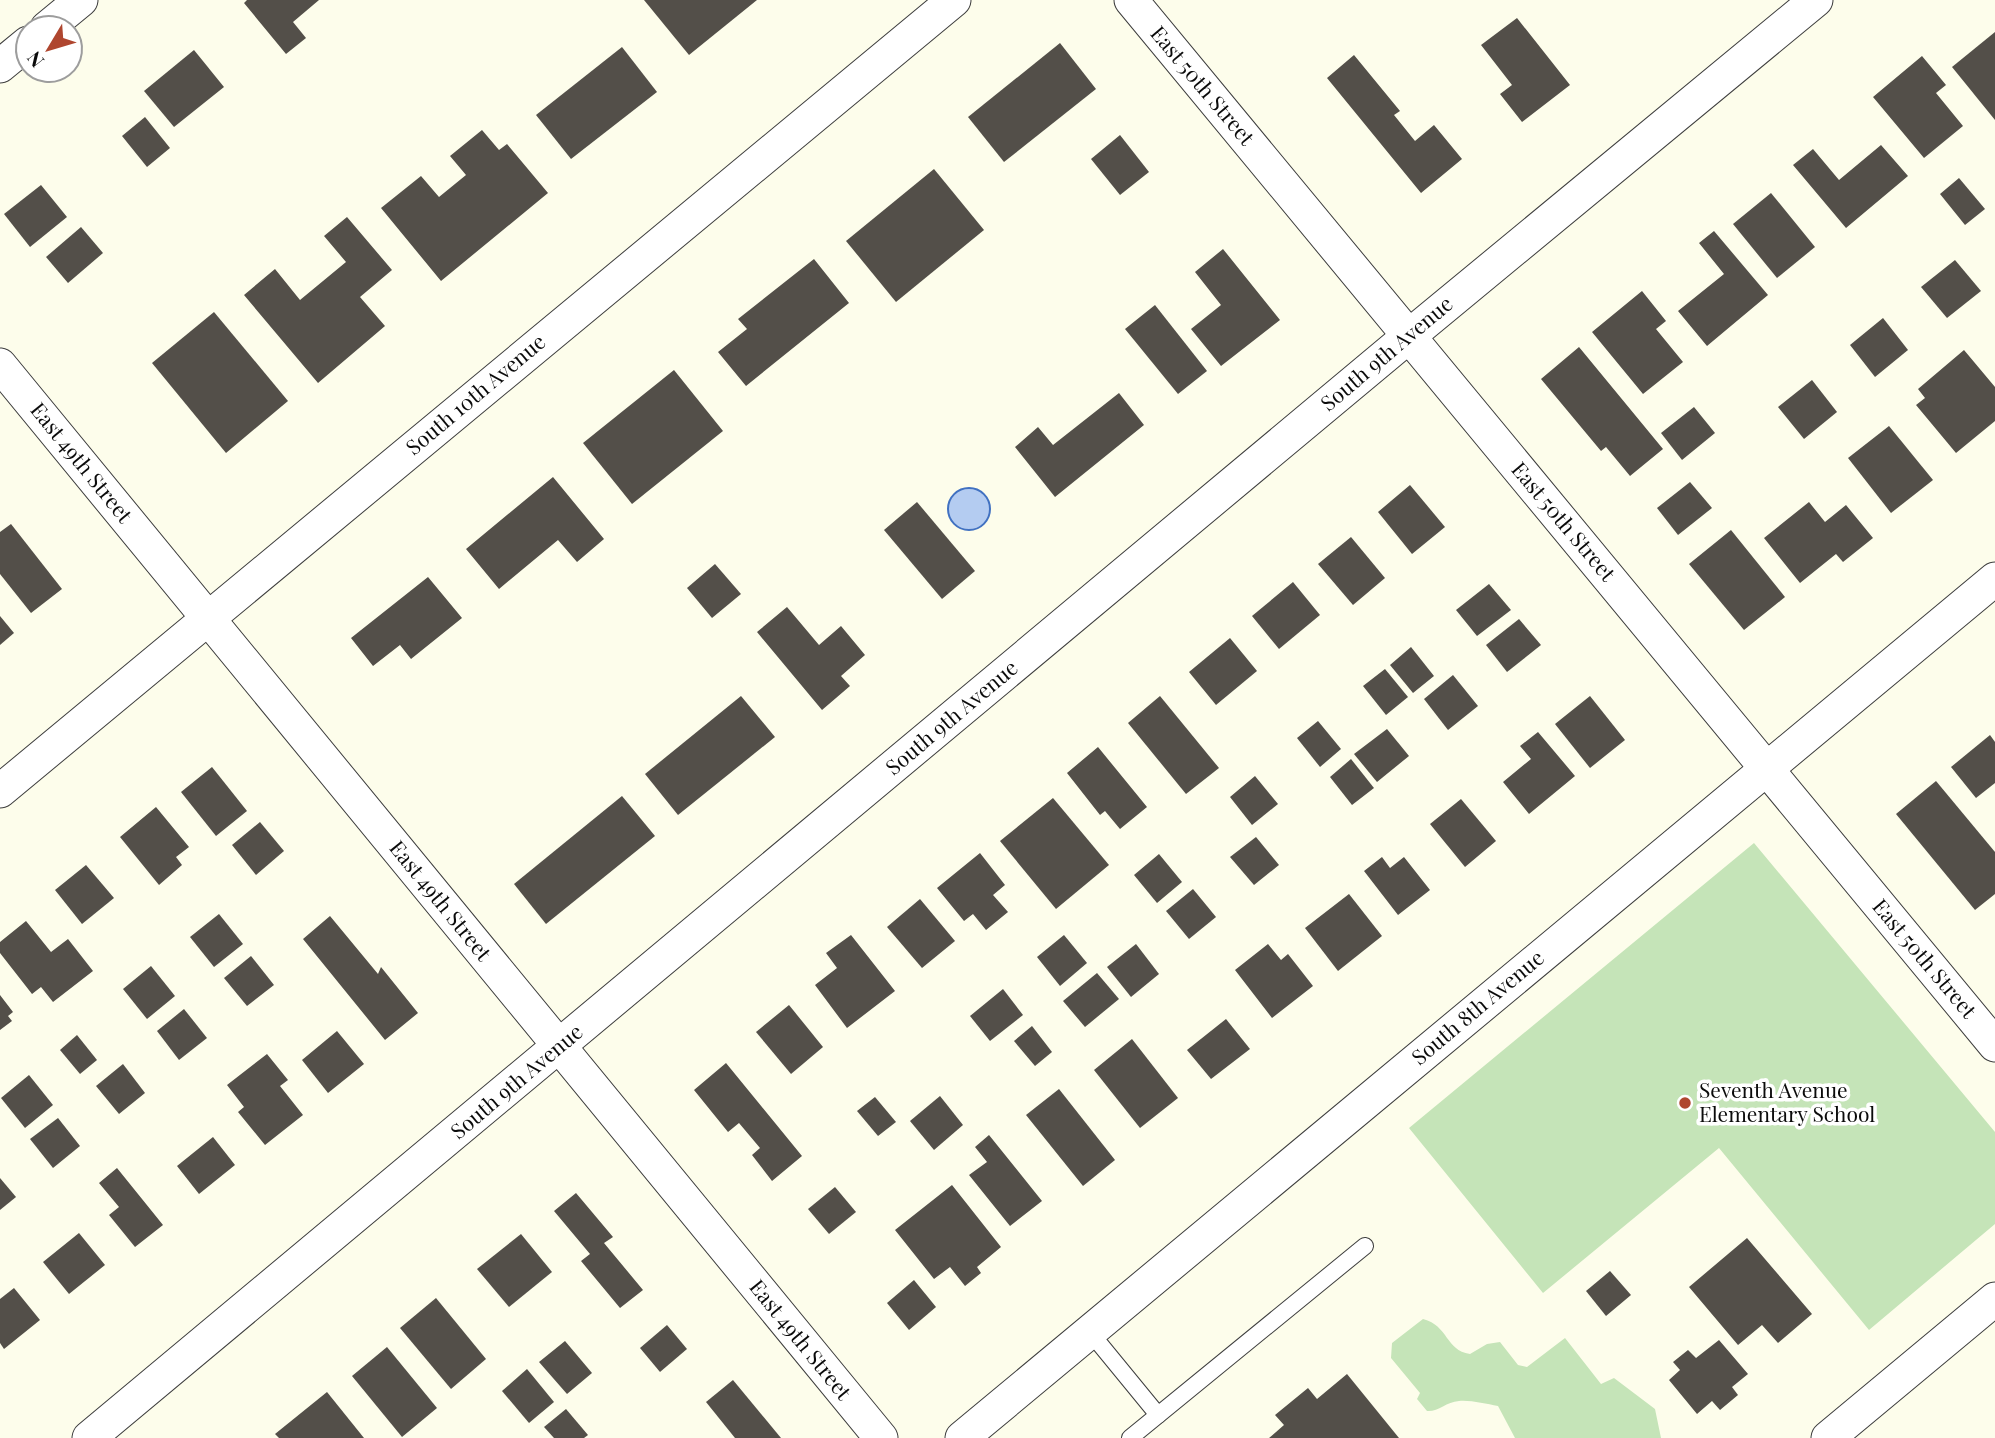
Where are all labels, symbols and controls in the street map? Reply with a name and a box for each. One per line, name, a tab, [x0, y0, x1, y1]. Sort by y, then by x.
north arrow	[14, 14, 84, 84]
street label: East 50th Street	[1145, 19, 1262, 151]
text: N	[20, 46, 49, 73]
street label: South 9th Avenue	[1314, 289, 1458, 416]
street label: South 10th Avenue	[399, 327, 550, 460]
street label: East 49th Street	[25, 396, 140, 528]
street label: East 50th Street	[1506, 455, 1623, 587]
street label: South 9th Avenue	[879, 653, 1023, 780]
street label: East 49th Street	[384, 834, 499, 966]
street label: East 50th Street	[1867, 892, 1984, 1024]
street label: South 8th Avenue	[1405, 943, 1549, 1070]
street label: South 9th Avenue	[444, 1017, 588, 1144]
place label: Seventh Avenue Elementary School	[1699, 1075, 1875, 1127]
marker: Seventh Avenue Elementary School	[1677, 1095, 1693, 1111]
street label: East 49th Street	[744, 1273, 859, 1405]

